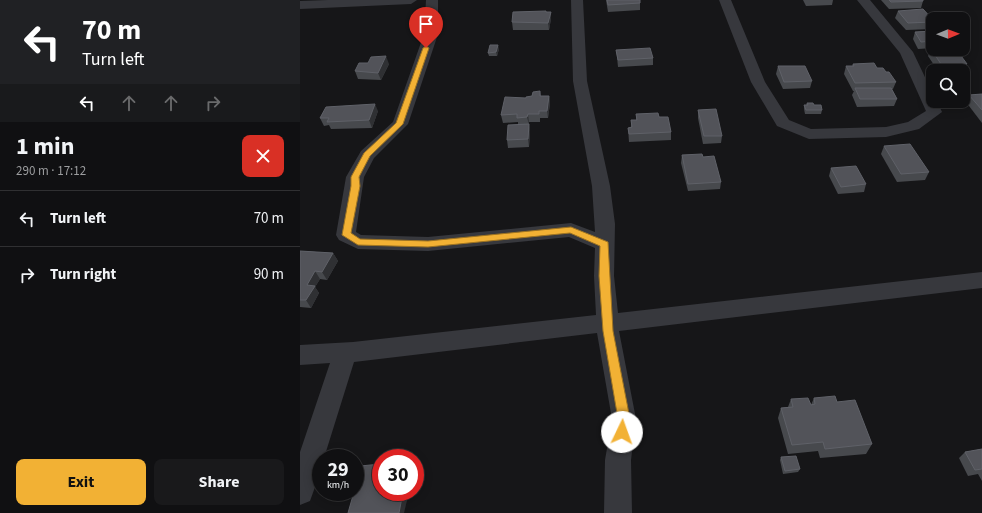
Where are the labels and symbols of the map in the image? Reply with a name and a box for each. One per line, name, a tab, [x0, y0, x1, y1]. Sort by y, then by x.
pin	[409, 7.0, 443, 48]
north arrow	[926, 12, 970, 56]
position arrow	[601, 411, 643, 453]
speed limit sign: 30	[372, 449, 424, 501]

